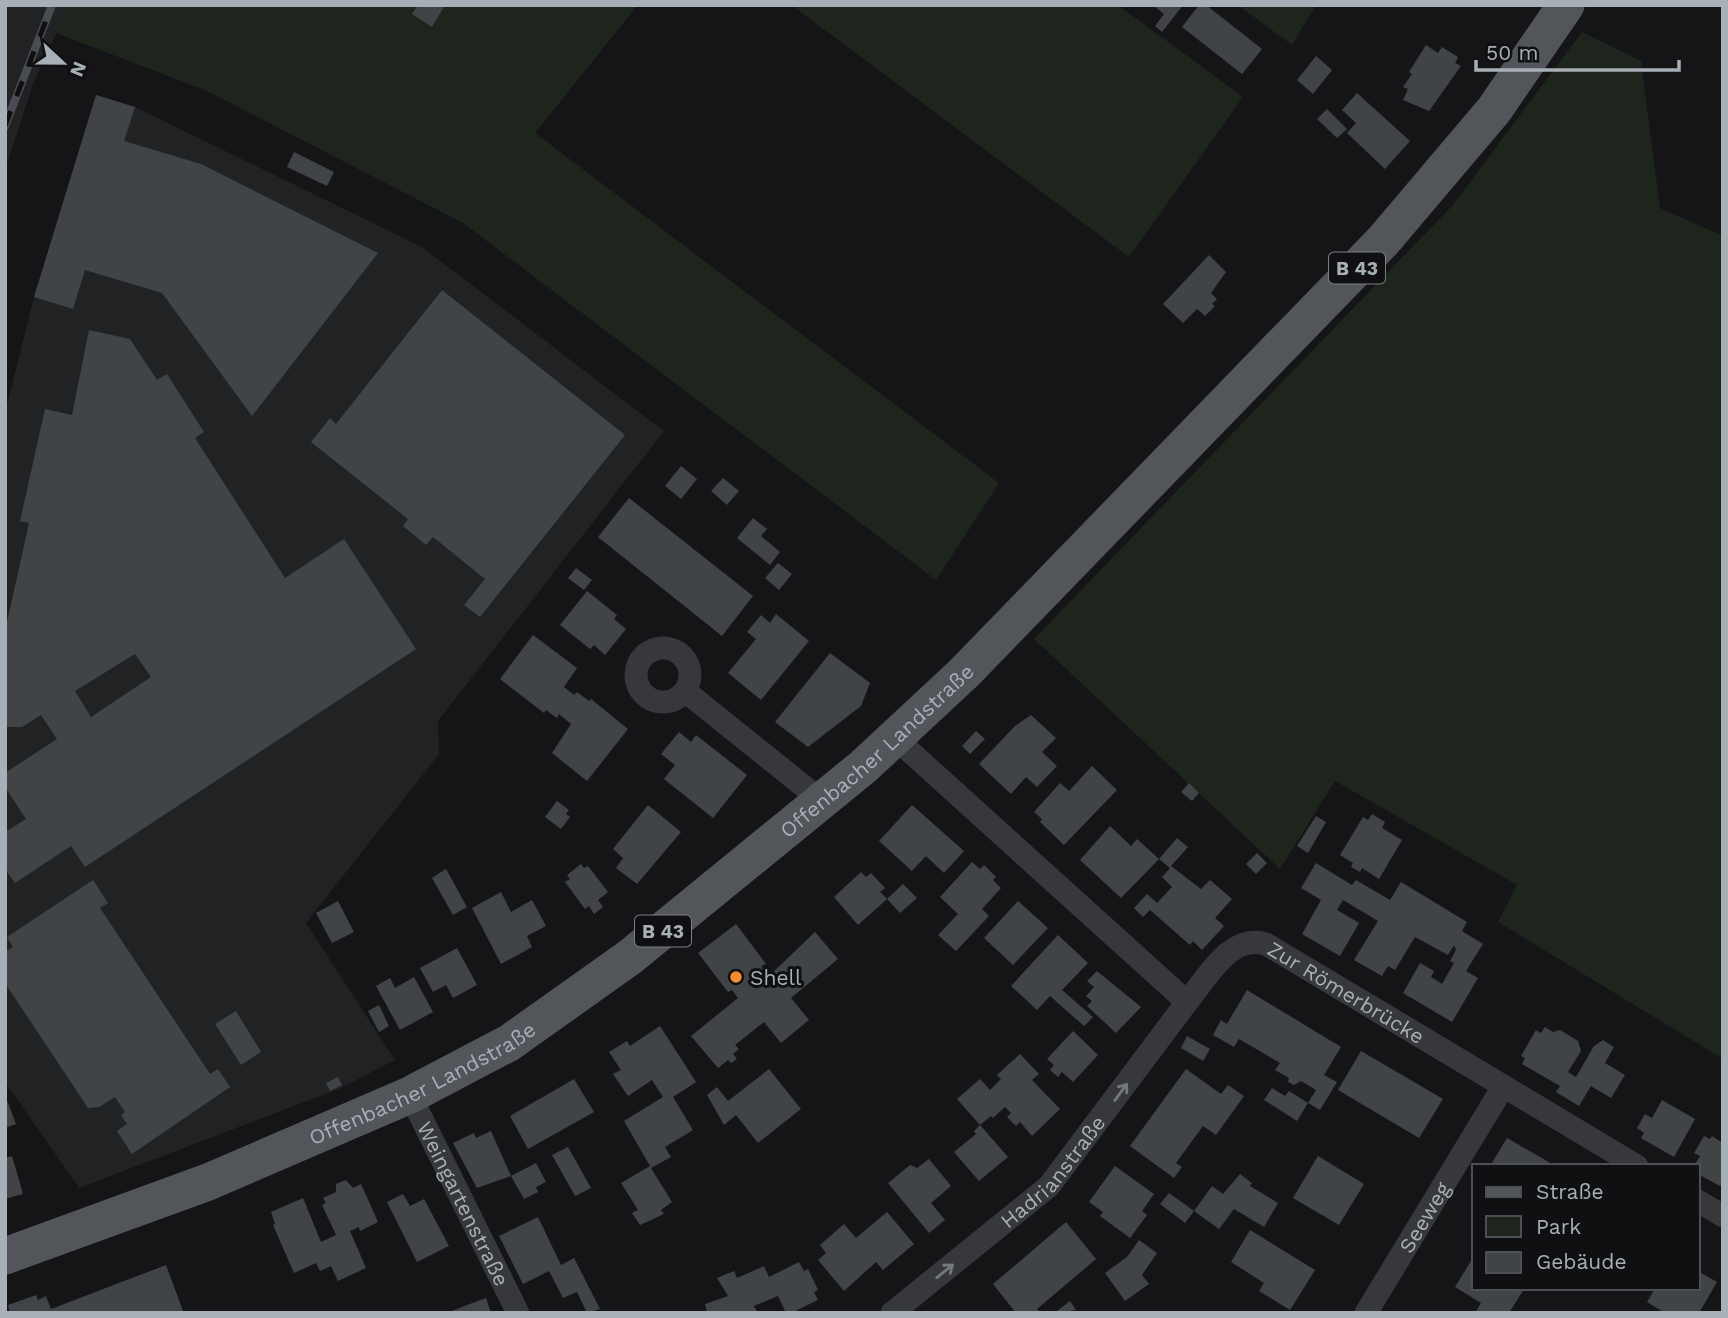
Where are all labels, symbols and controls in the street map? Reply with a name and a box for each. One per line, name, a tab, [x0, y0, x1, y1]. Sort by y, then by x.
north arrow	[28, 28, 98, 98]
scale bar	[1476, 28, 1679, 72]
text: 50 m	[1486, 40, 1538, 65]
text: N	[65, 58, 92, 80]
road number: B 43	[1329, 252, 1385, 284]
street label: Offenbacher Landstraße	[775, 658, 979, 842]
road number: B 43	[635, 916, 691, 946]
street label: Zur Römerbrücke	[1263, 936, 1429, 1049]
place label: Shell	[750, 965, 802, 990]
marker: Shell	[728, 969, 744, 985]
street label: Offenbacher Landstraße	[305, 1016, 540, 1150]
one-way arrow	[1114, 1083, 1128, 1102]
street label: Hadrianstraße	[995, 1110, 1110, 1233]
street label: Weingartenstraße	[412, 1117, 515, 1290]
legend	[1472, 1164, 1700, 1290]
street label: Seeweg	[1393, 1177, 1455, 1257]
text: Straße	[1536, 1179, 1604, 1204]
text: Park	[1536, 1214, 1581, 1239]
text: Gebäude	[1536, 1249, 1627, 1274]
one-way arrow	[936, 1263, 954, 1278]

